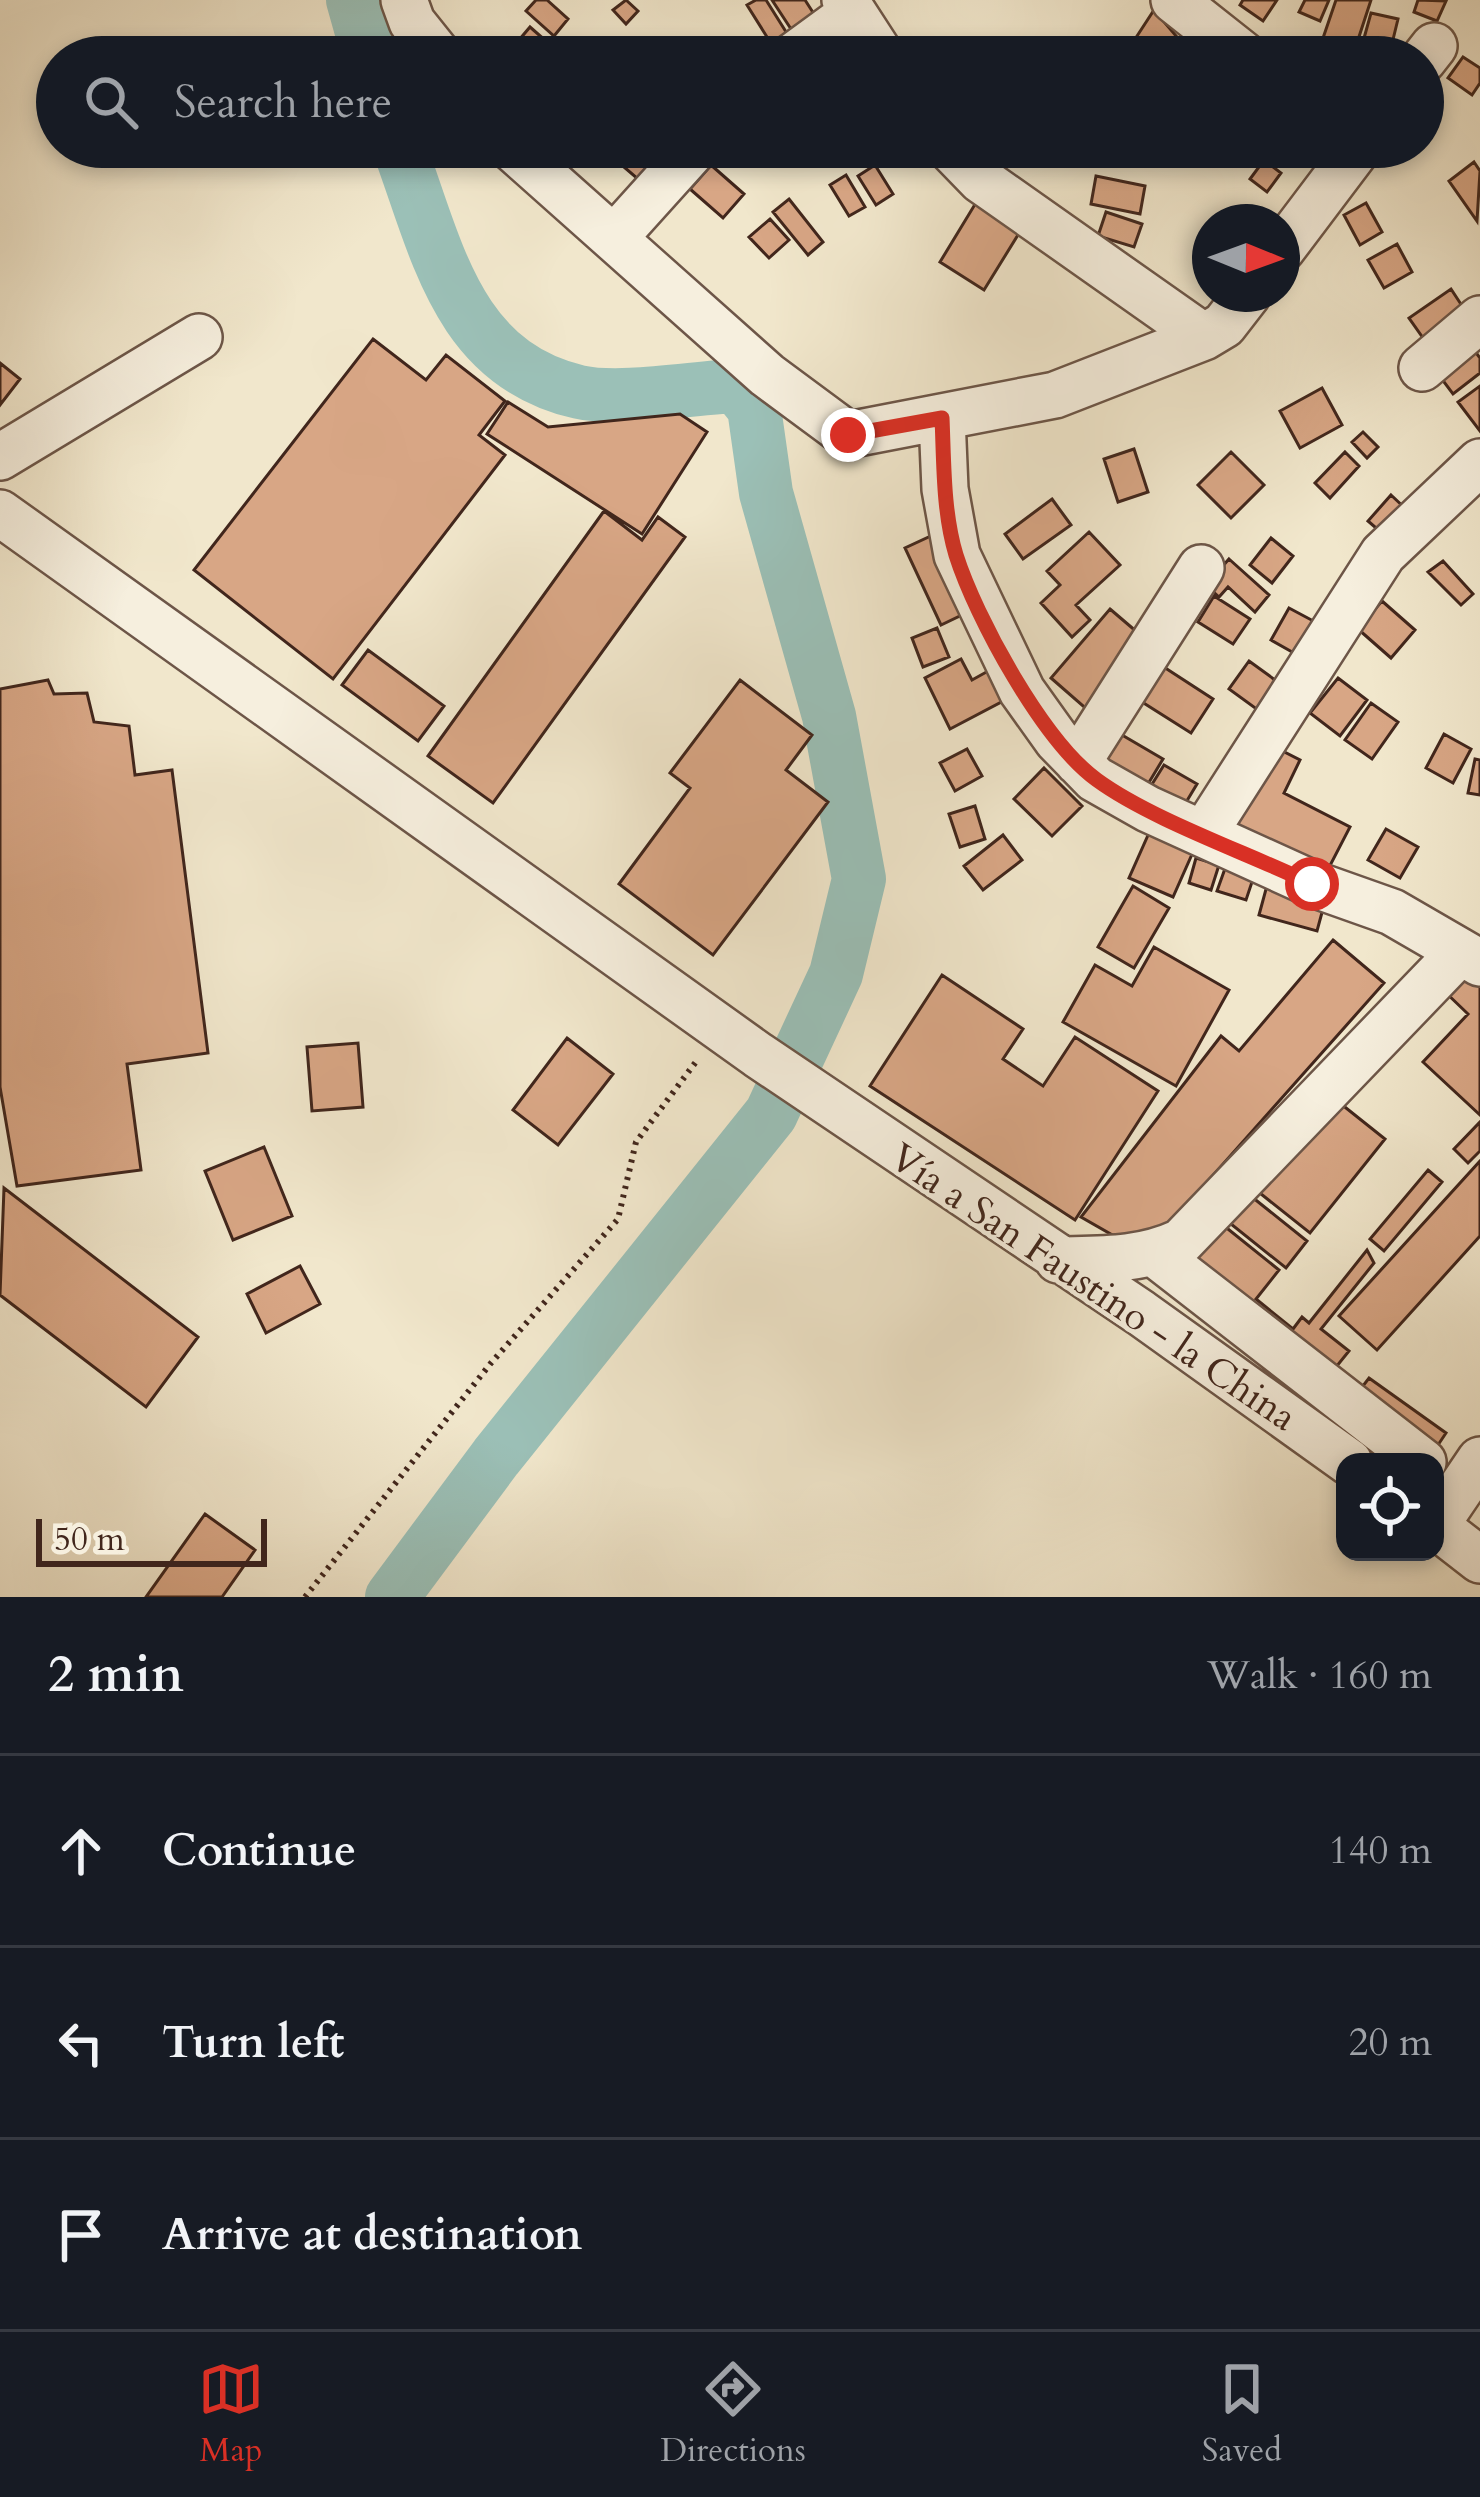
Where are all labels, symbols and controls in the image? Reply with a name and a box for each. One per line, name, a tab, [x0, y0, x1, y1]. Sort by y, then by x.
search box	[36, 36, 1444, 168]
icon: search	[78, 69, 144, 135]
text: Search here	[174, 72, 392, 133]
north arrow	[1192, 204, 1300, 312]
route end	[821, 408, 875, 462]
route start	[1285, 857, 1339, 911]
street label: Vía a San Faustino - la China	[879, 1131, 1307, 1444]
map controls	[1336, 1453, 1444, 1561]
button: locate	[1336, 1453, 1444, 1561]
scale bar	[36, 1513, 267, 1566]
text: 50 m	[54, 1517, 125, 1562]
text: 2 min	[48, 1640, 184, 1710]
text: Walk · 160 m	[1207, 1649, 1432, 1702]
icon: ahead	[48, 1818, 114, 1884]
text: Continue	[162, 1820, 356, 1881]
text: 140 m	[1329, 1824, 1432, 1877]
icon: left	[48, 2010, 114, 2076]
text: Turn left	[162, 2012, 344, 2073]
text: 20 m	[1349, 2016, 1432, 2069]
icon: arrive	[48, 2202, 114, 2268]
text: Arrive at destination	[162, 2204, 582, 2265]
tab: Map	[198, 2356, 264, 2473]
tab: Directions	[660, 2356, 806, 2473]
tab: Saved	[1202, 2356, 1282, 2473]

